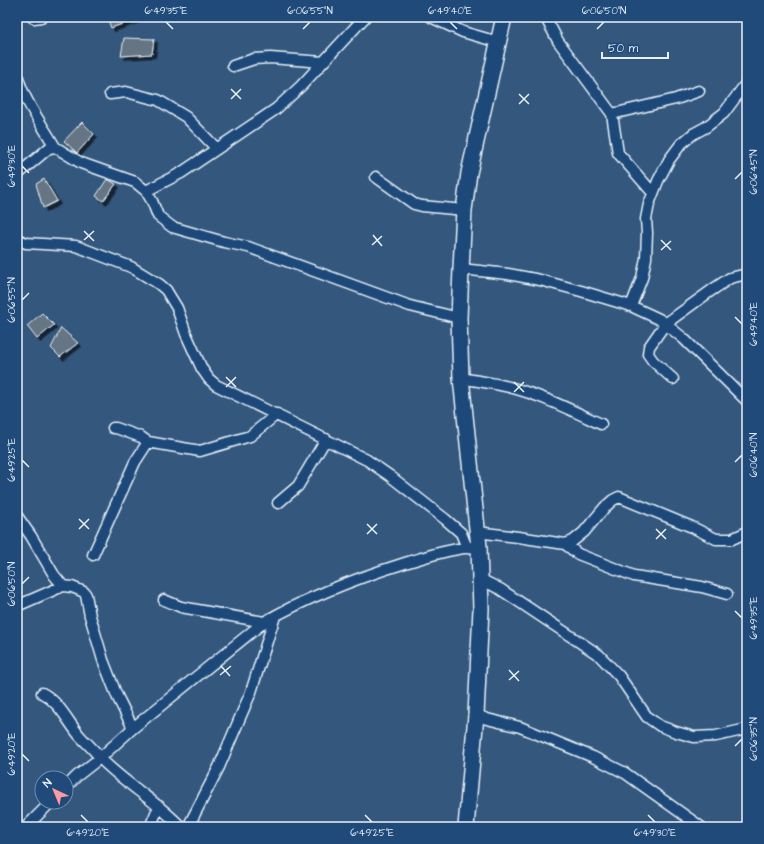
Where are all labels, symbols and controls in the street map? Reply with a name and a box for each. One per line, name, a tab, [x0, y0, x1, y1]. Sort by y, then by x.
text: 6°49'35"E	[144, 4, 188, 18]
text: 6°06'55"N	[287, 4, 333, 18]
text: 6°49'40"E	[428, 4, 472, 18]
text: 6°06'50"N	[582, 4, 626, 18]
scale bar	[602, 34, 668, 60]
text: 50 m	[608, 40, 639, 57]
text: 6°49'30"E	[5, 145, 19, 187]
text: 6°06'45"N	[747, 149, 761, 195]
text: 6°06'55"N	[5, 277, 19, 323]
text: 6°49'40"E	[747, 302, 761, 346]
text: 6°06'40"N	[747, 433, 761, 477]
text: 6°49'25"E	[5, 438, 19, 482]
text: 6°06'50"N	[5, 562, 19, 606]
text: 6°49'35"E	[747, 596, 761, 640]
text: 6°06'35"N	[747, 717, 761, 761]
text: 6°49'20"E	[5, 732, 19, 775]
north arrow	[34, 770, 74, 810]
text: N	[40, 775, 55, 791]
text: 6°49'20"E	[67, 826, 110, 840]
text: 6°49'25"E	[350, 826, 394, 840]
text: 6°49'30"E	[634, 826, 676, 840]

